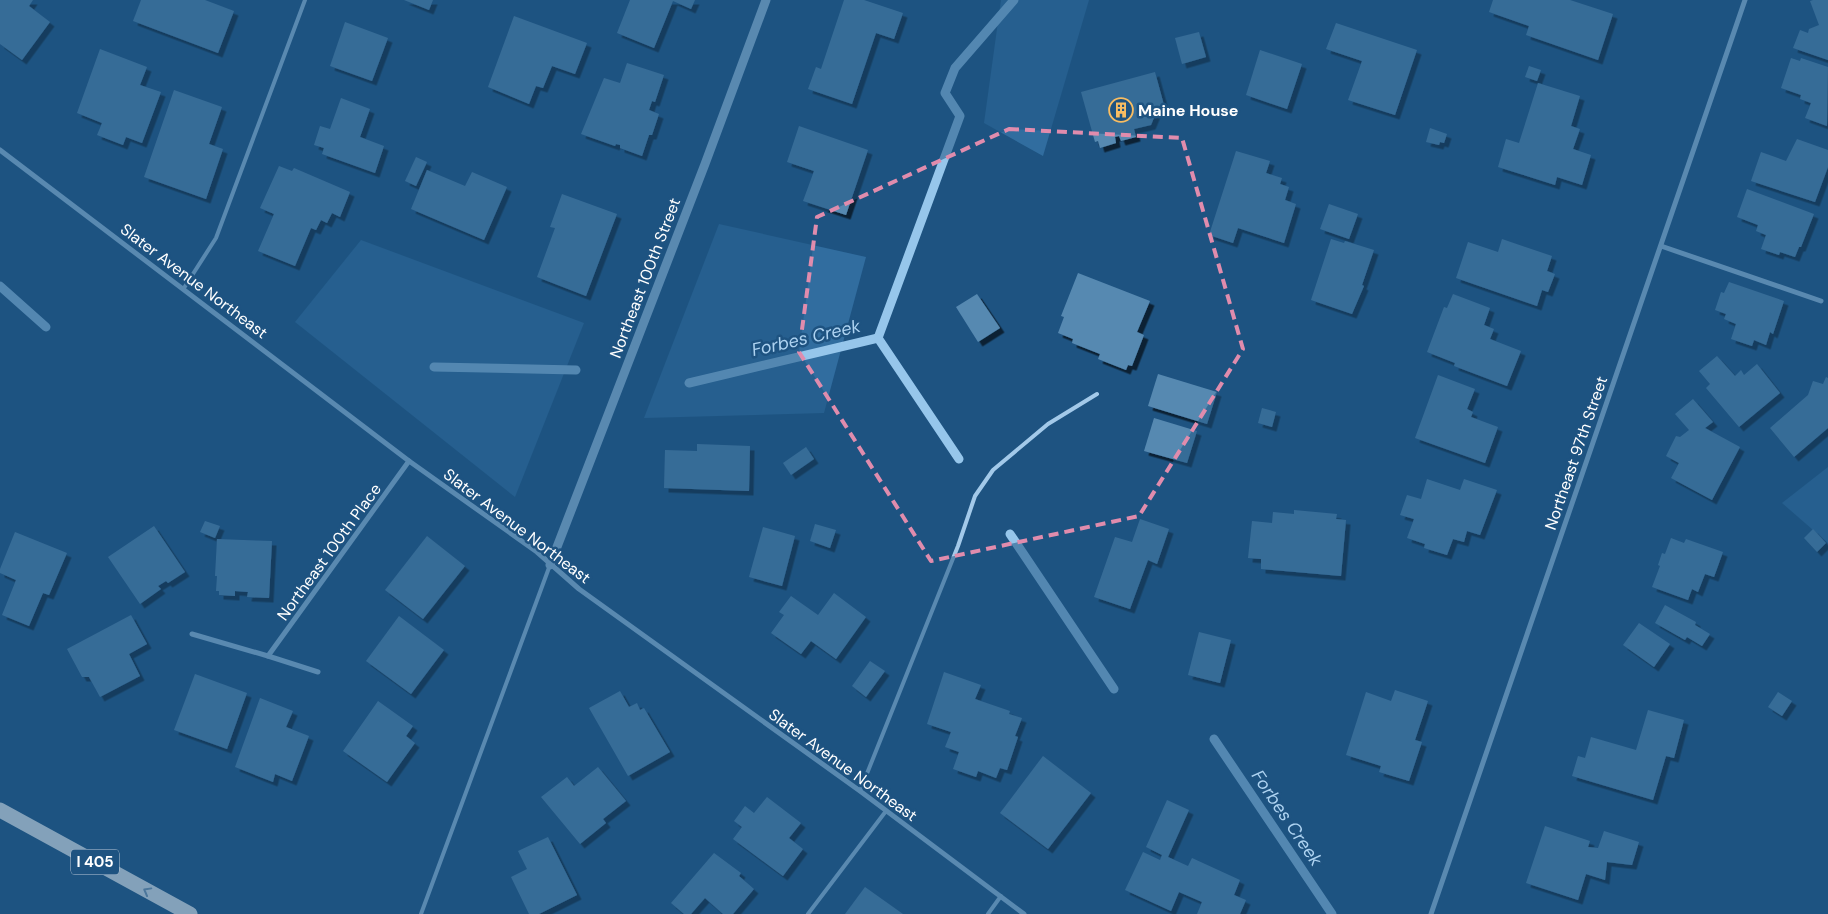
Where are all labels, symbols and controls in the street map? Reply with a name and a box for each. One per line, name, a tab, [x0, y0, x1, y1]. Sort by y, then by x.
building icon: Maine House	[1108, 97, 1134, 123]
place label: Maine House	[1138, 100, 1238, 121]
street label: Northeast 100th Street	[605, 195, 685, 361]
street label: Slater Avenue Northeast	[116, 219, 272, 343]
water label: Forbes Creek	[749, 314, 864, 362]
street label: Northeast 97th Street	[1540, 373, 1612, 533]
street label: Slater Avenue Northeast	[439, 464, 595, 588]
street label: Northeast 100th Place	[272, 479, 386, 625]
street label: Slater Avenue Northeast	[764, 704, 922, 826]
water label: Forbes Creek	[1246, 765, 1328, 871]
road number: I 405	[71, 850, 119, 874]
one-way arrow	[143, 887, 152, 897]

